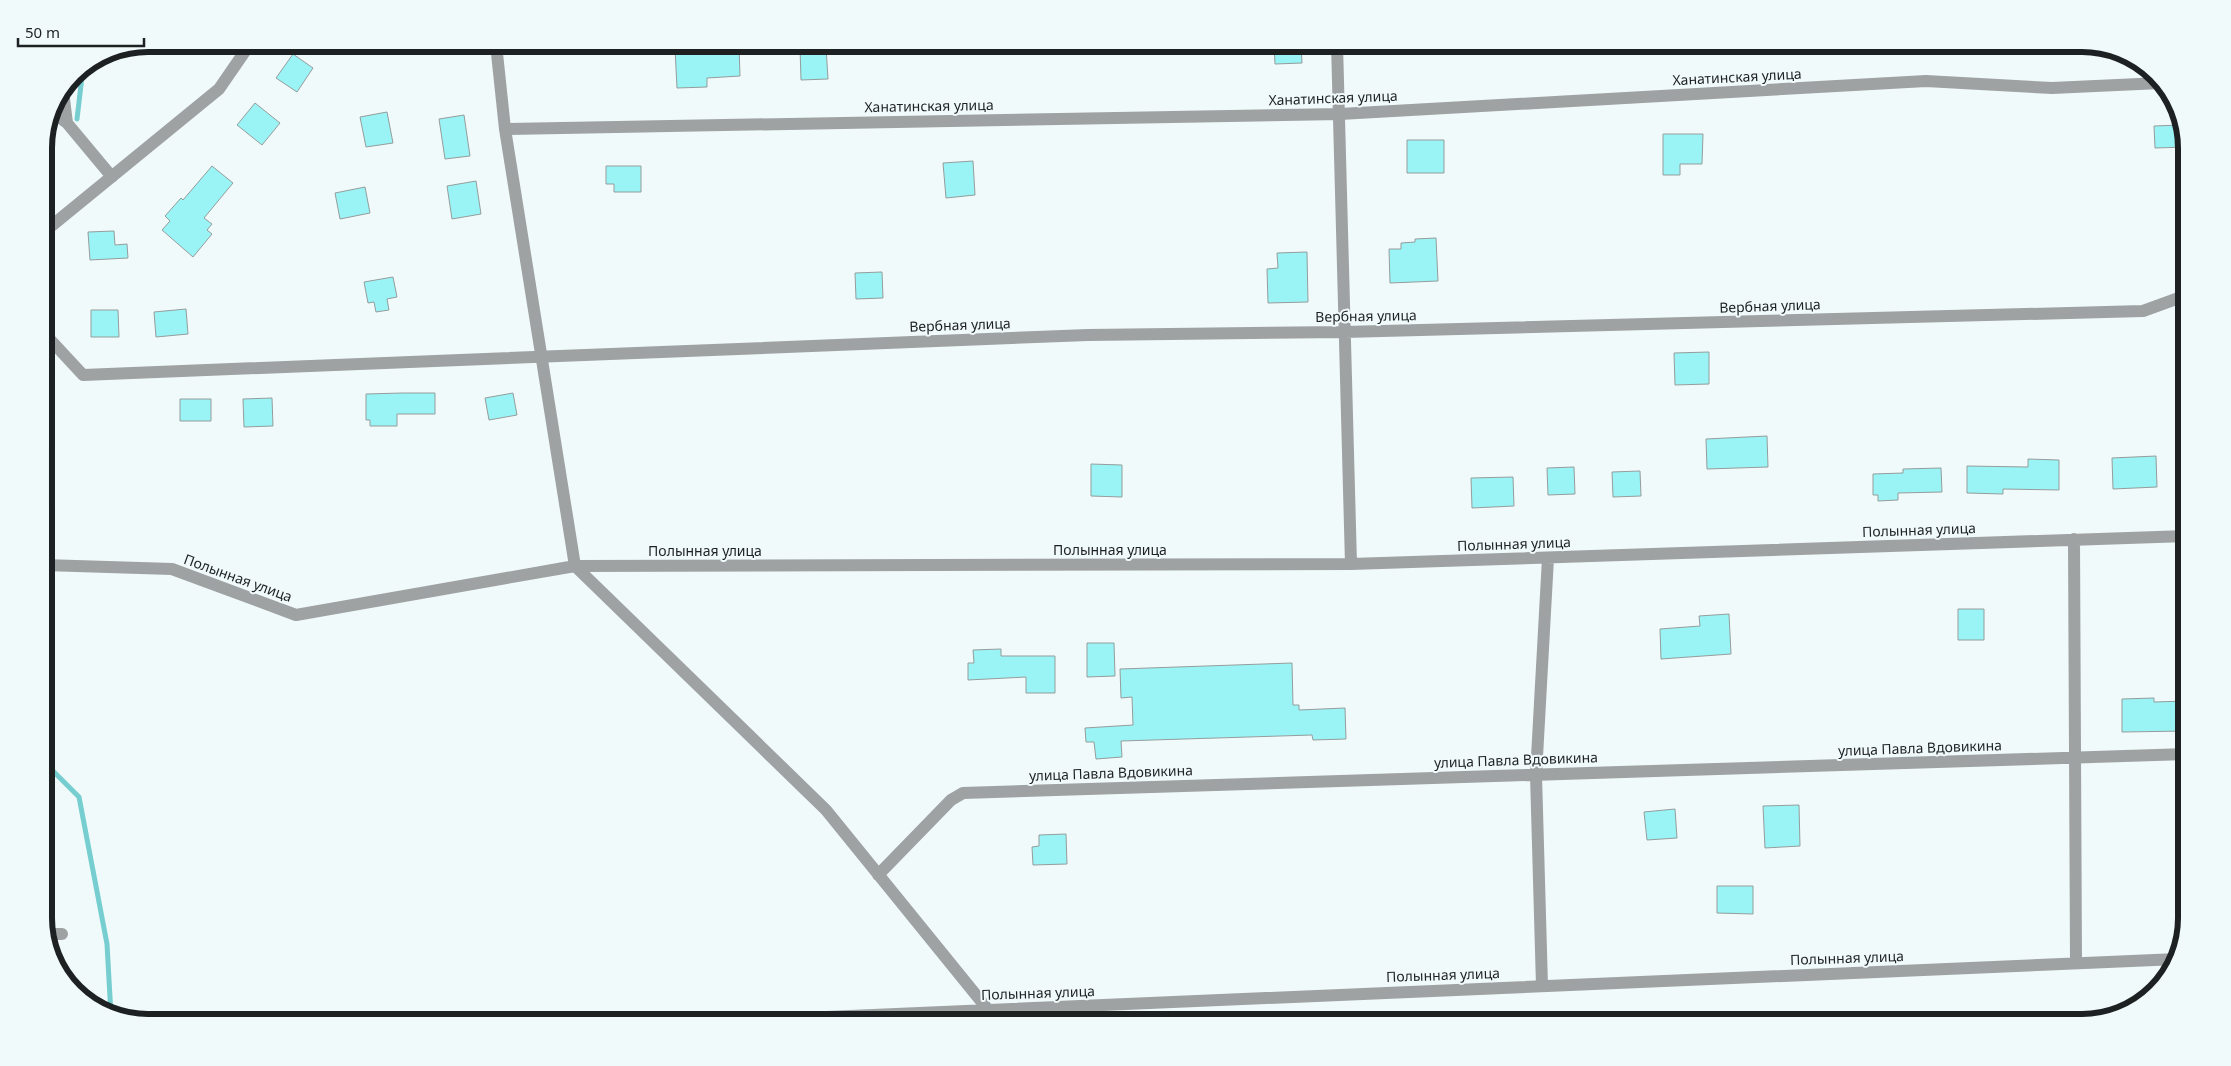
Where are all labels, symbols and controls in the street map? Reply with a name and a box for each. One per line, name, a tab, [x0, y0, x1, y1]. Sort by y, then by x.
scale bar	[18, 15, 144, 47]
text: 50 m	[25, 22, 60, 42]
street label: Ханатинская улица	[1672, 64, 1802, 89]
street label: Ханатинская улица	[1268, 86, 1398, 109]
street label: Ханатинская улица	[864, 95, 994, 116]
street label: Вербная улица	[1719, 294, 1821, 317]
street label: Вербная улица	[1315, 305, 1417, 326]
street label: Вербная улица	[909, 313, 1011, 336]
street label: Полынная улица	[1862, 518, 1976, 541]
street label: Полынная улица	[1457, 532, 1571, 555]
street label: Полынная улица	[1053, 540, 1167, 559]
street label: Полынная улица	[648, 541, 762, 560]
street label: Полынная улица	[181, 549, 295, 606]
street label: улица Павла Вдовикина	[1838, 735, 2002, 760]
street label: улица Павла Вдовикина	[1434, 747, 1598, 772]
street label: улица Павла Вдовикина	[1029, 760, 1193, 785]
street label: Полынная улица	[1790, 946, 1904, 969]
street label: Полынная улица	[1386, 963, 1500, 986]
street label: Полынная улица	[981, 981, 1095, 1004]

